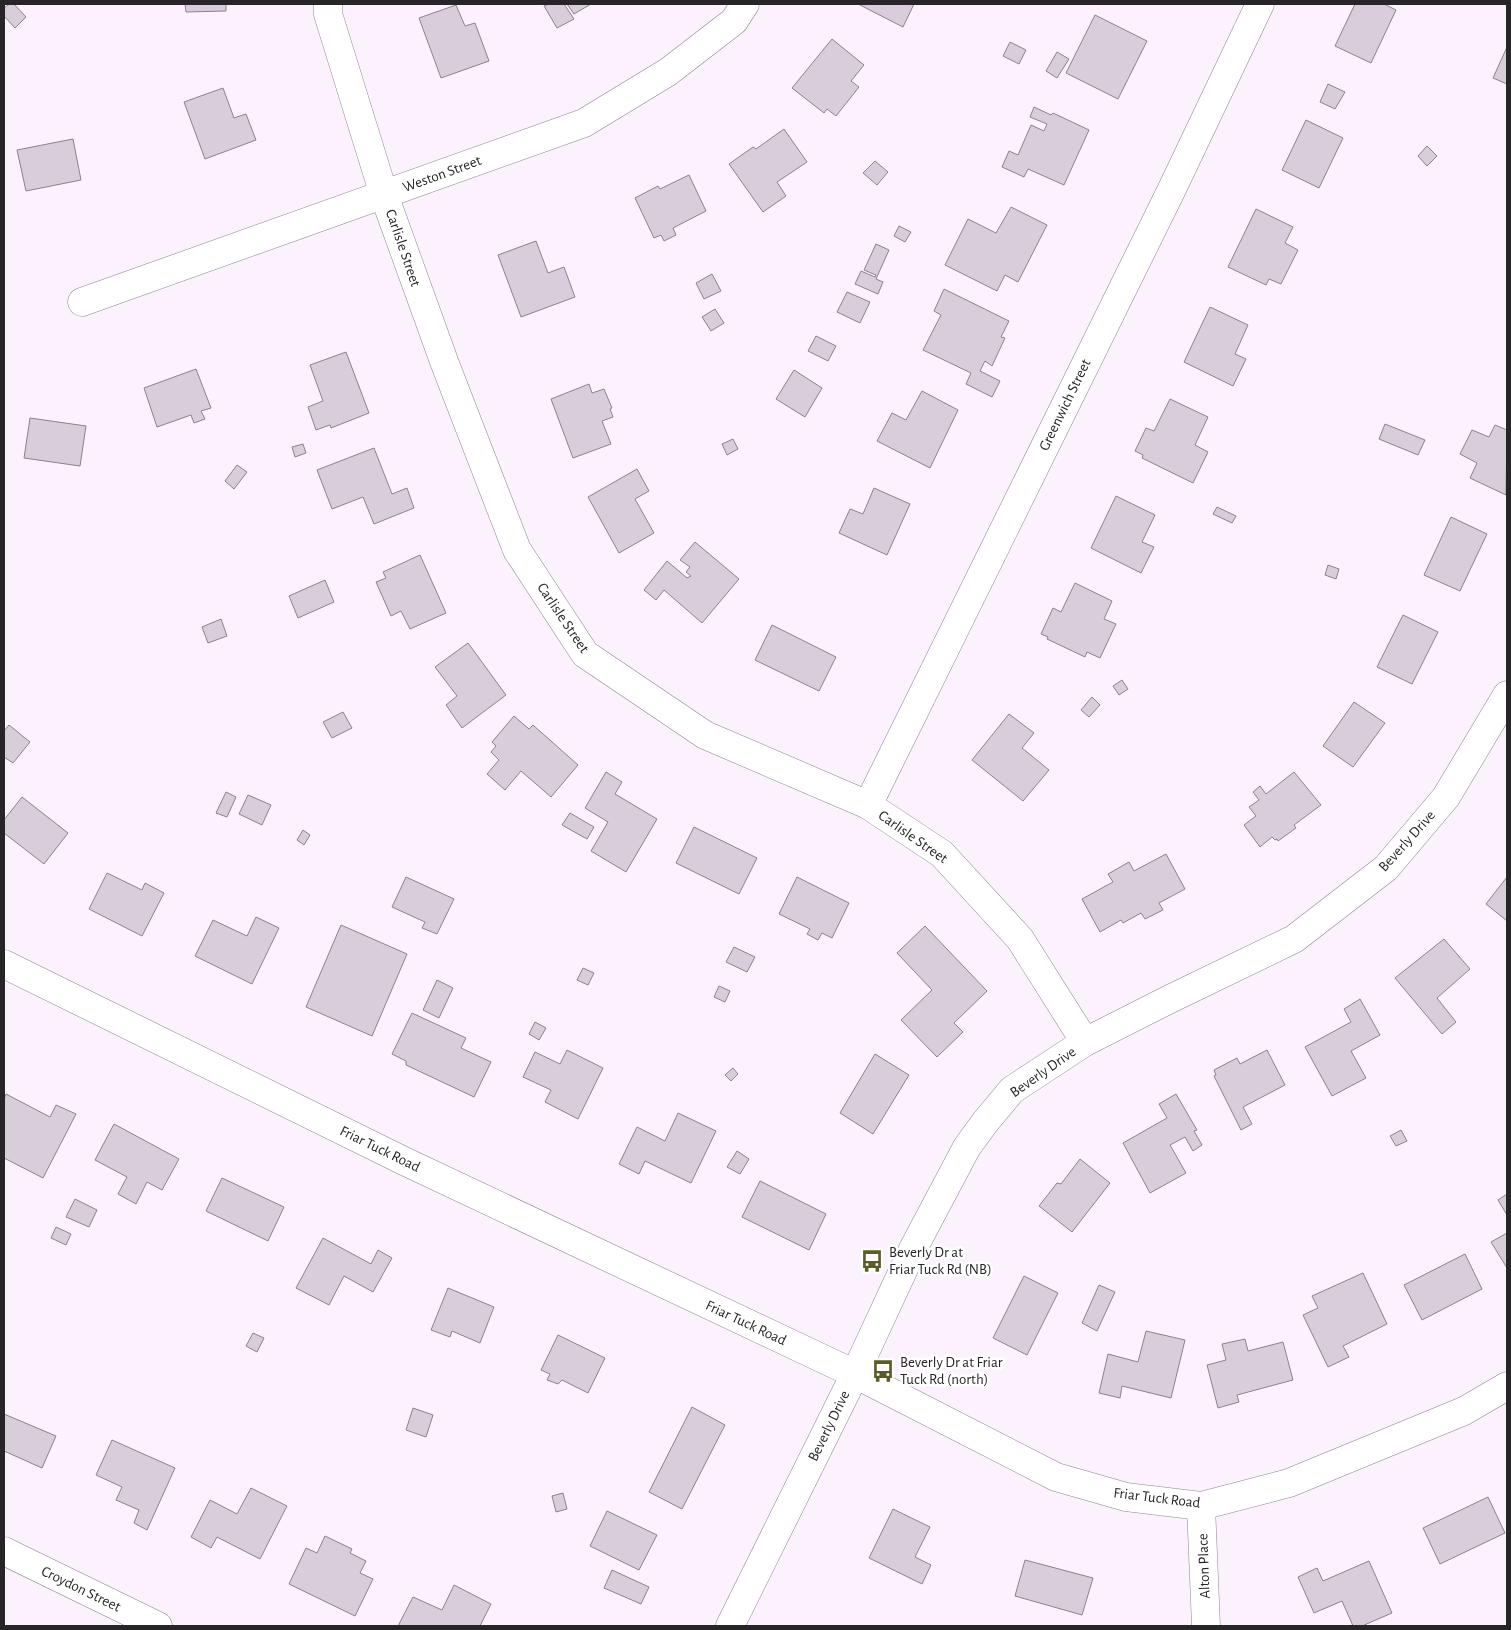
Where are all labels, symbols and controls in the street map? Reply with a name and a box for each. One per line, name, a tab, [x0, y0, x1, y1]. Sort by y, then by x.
street label: Weston Street	[401, 153, 484, 195]
street label: Carlisle Street	[383, 207, 423, 289]
street label: Greenwich Street	[1036, 357, 1094, 453]
street label: Carlisle Street	[534, 580, 592, 656]
street label: Beverly Drive	[1376, 807, 1438, 874]
street label: Carlisle Street	[876, 808, 951, 866]
street label: Beverly Drive	[1007, 1044, 1079, 1100]
street label: Friar Tuck Road	[337, 1123, 423, 1175]
place label: Beverly Dr at Friar Tuck Rd (NB)	[889, 1245, 992, 1277]
bus stop icon: Beverly Dr at Friar Tuck Rd (NB)	[859, 1248, 885, 1274]
street label: Friar Tuck Road	[703, 1298, 789, 1348]
place label: Beverly Dr at Friar Tuck Rd (north)	[900, 1355, 1003, 1387]
bus stop icon: Beverly Dr at Friar Tuck Rd (north)	[870, 1358, 896, 1384]
street label: Beverly Drive	[805, 1388, 853, 1464]
street label: Friar Tuck Road	[1113, 1485, 1201, 1511]
street label: Alton Place	[1195, 1533, 1213, 1599]
street label: Croydon Street	[39, 1563, 123, 1615]

